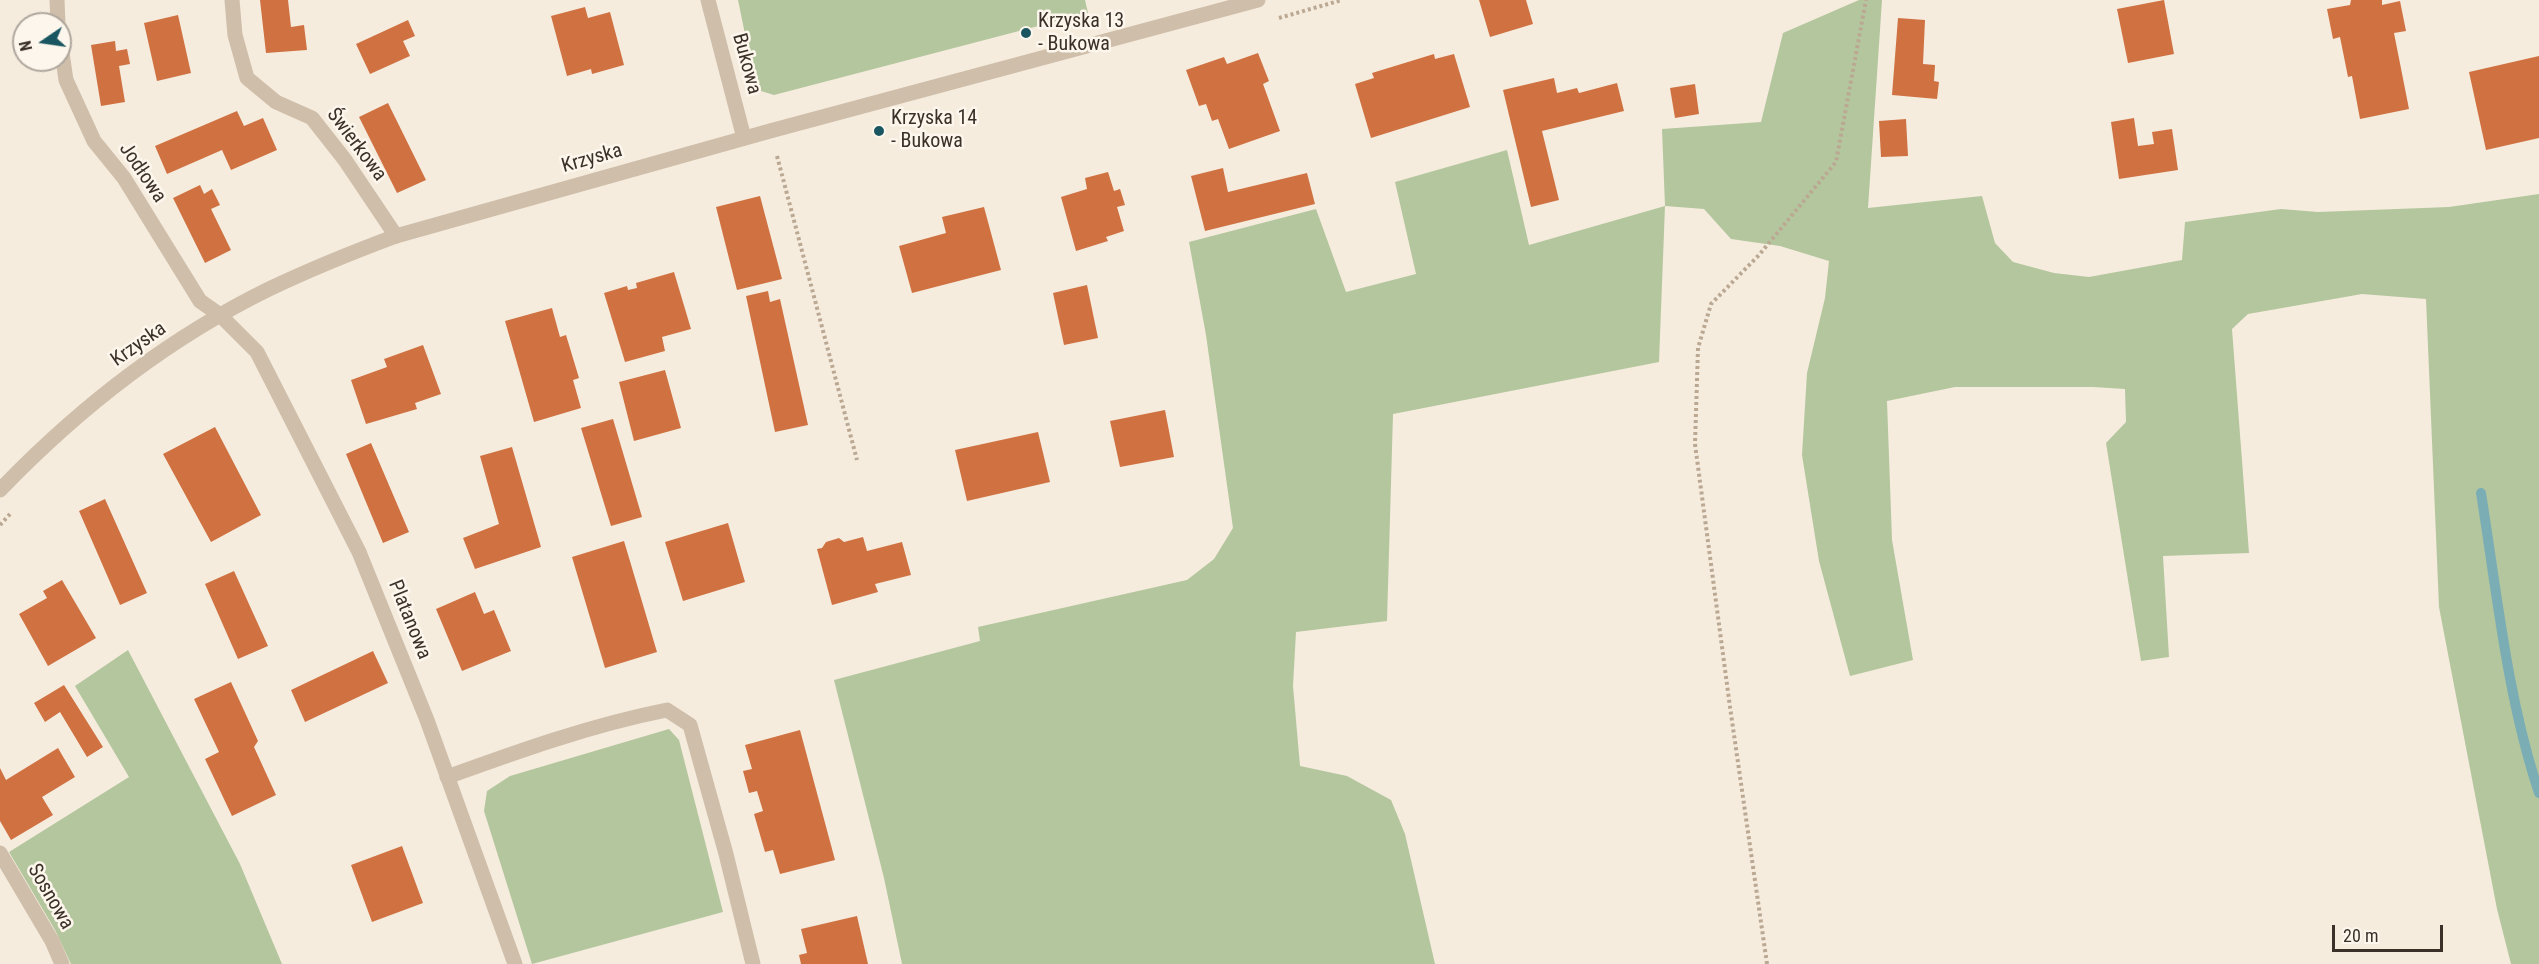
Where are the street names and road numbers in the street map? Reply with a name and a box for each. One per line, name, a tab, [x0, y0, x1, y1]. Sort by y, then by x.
street label: Bukowa	[726, 31, 766, 97]
street label: Świerkowa	[321, 104, 391, 186]
street label: Jodłowa	[113, 138, 171, 208]
street label: Krzyska	[559, 139, 625, 179]
street label: Krzyska	[107, 317, 171, 373]
street label: Platanowa	[382, 577, 436, 663]
street label: Sosnowa	[22, 860, 78, 934]

